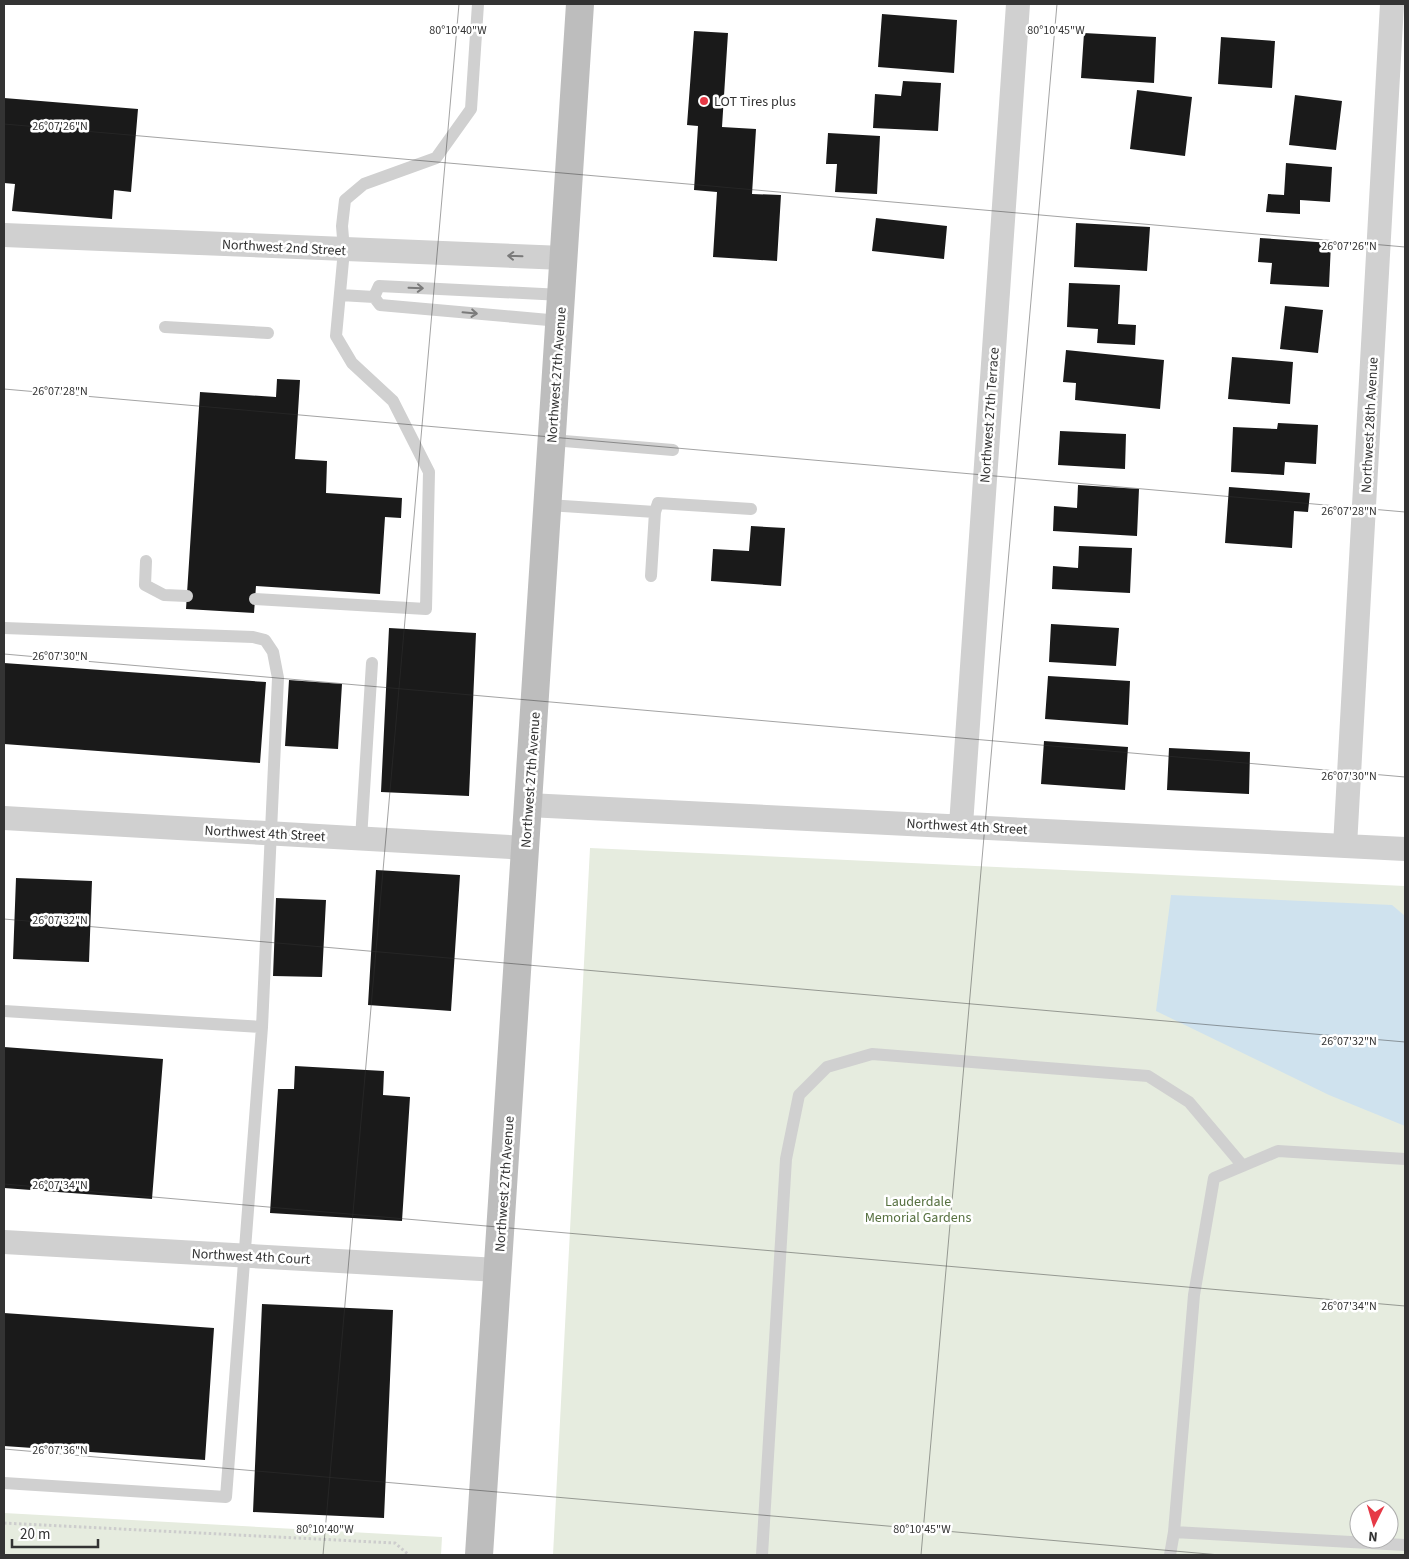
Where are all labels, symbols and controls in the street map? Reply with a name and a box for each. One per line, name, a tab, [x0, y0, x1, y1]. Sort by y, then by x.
text: 80°10'40"W	[429, 22, 487, 39]
text: 80°10'45"W	[1027, 22, 1085, 39]
place label: LOT Tires plus	[714, 92, 796, 112]
marker: LOT Tires plus	[698, 95, 710, 107]
text: 26°07'26"N	[32, 118, 88, 135]
street label: Northwest 2nd Street	[221, 235, 347, 261]
text: 26°07'26"N	[1321, 238, 1377, 255]
one-way arrow	[507, 252, 523, 261]
one-way arrow	[408, 283, 424, 292]
street label: Northwest 27th Avenue	[542, 306, 572, 444]
one-way arrow	[462, 308, 478, 318]
street label: Northwest 27th Terrace	[975, 346, 1005, 484]
street label: Northwest 28th Avenue	[1356, 356, 1384, 494]
text: 26°07'28"N	[32, 383, 88, 400]
text: 26°07'28"N	[1321, 503, 1377, 520]
text: 26°07'30"N	[32, 648, 88, 665]
street label: Northwest 27th Avenue	[516, 711, 546, 849]
text: 26°07'30"N	[1321, 768, 1377, 785]
street label: Northwest 4th Street	[906, 814, 1028, 840]
street label: Northwest 4th Street	[204, 821, 326, 847]
text: 26°07'32"N	[32, 912, 88, 929]
text: 26°07'32"N	[1321, 1033, 1377, 1050]
street label: Northwest 27th Avenue	[490, 1115, 520, 1253]
text: 26°07'34"N	[32, 1177, 88, 1194]
park label: Lauderdale Memorial Gardens	[865, 1192, 971, 1228]
street label: Northwest 4th Court	[191, 1244, 311, 1270]
text: 26°07'34"N	[1321, 1298, 1377, 1315]
text: 26°07'36"N	[32, 1442, 88, 1459]
north arrow	[1349, 1499, 1399, 1549]
scale bar	[12, 1516, 99, 1548]
text: 80°10'40"W	[296, 1521, 354, 1538]
text: 80°10'45"W	[893, 1521, 951, 1538]
text: 20 m	[20, 1524, 50, 1545]
text: N	[1367, 1526, 1378, 1546]

